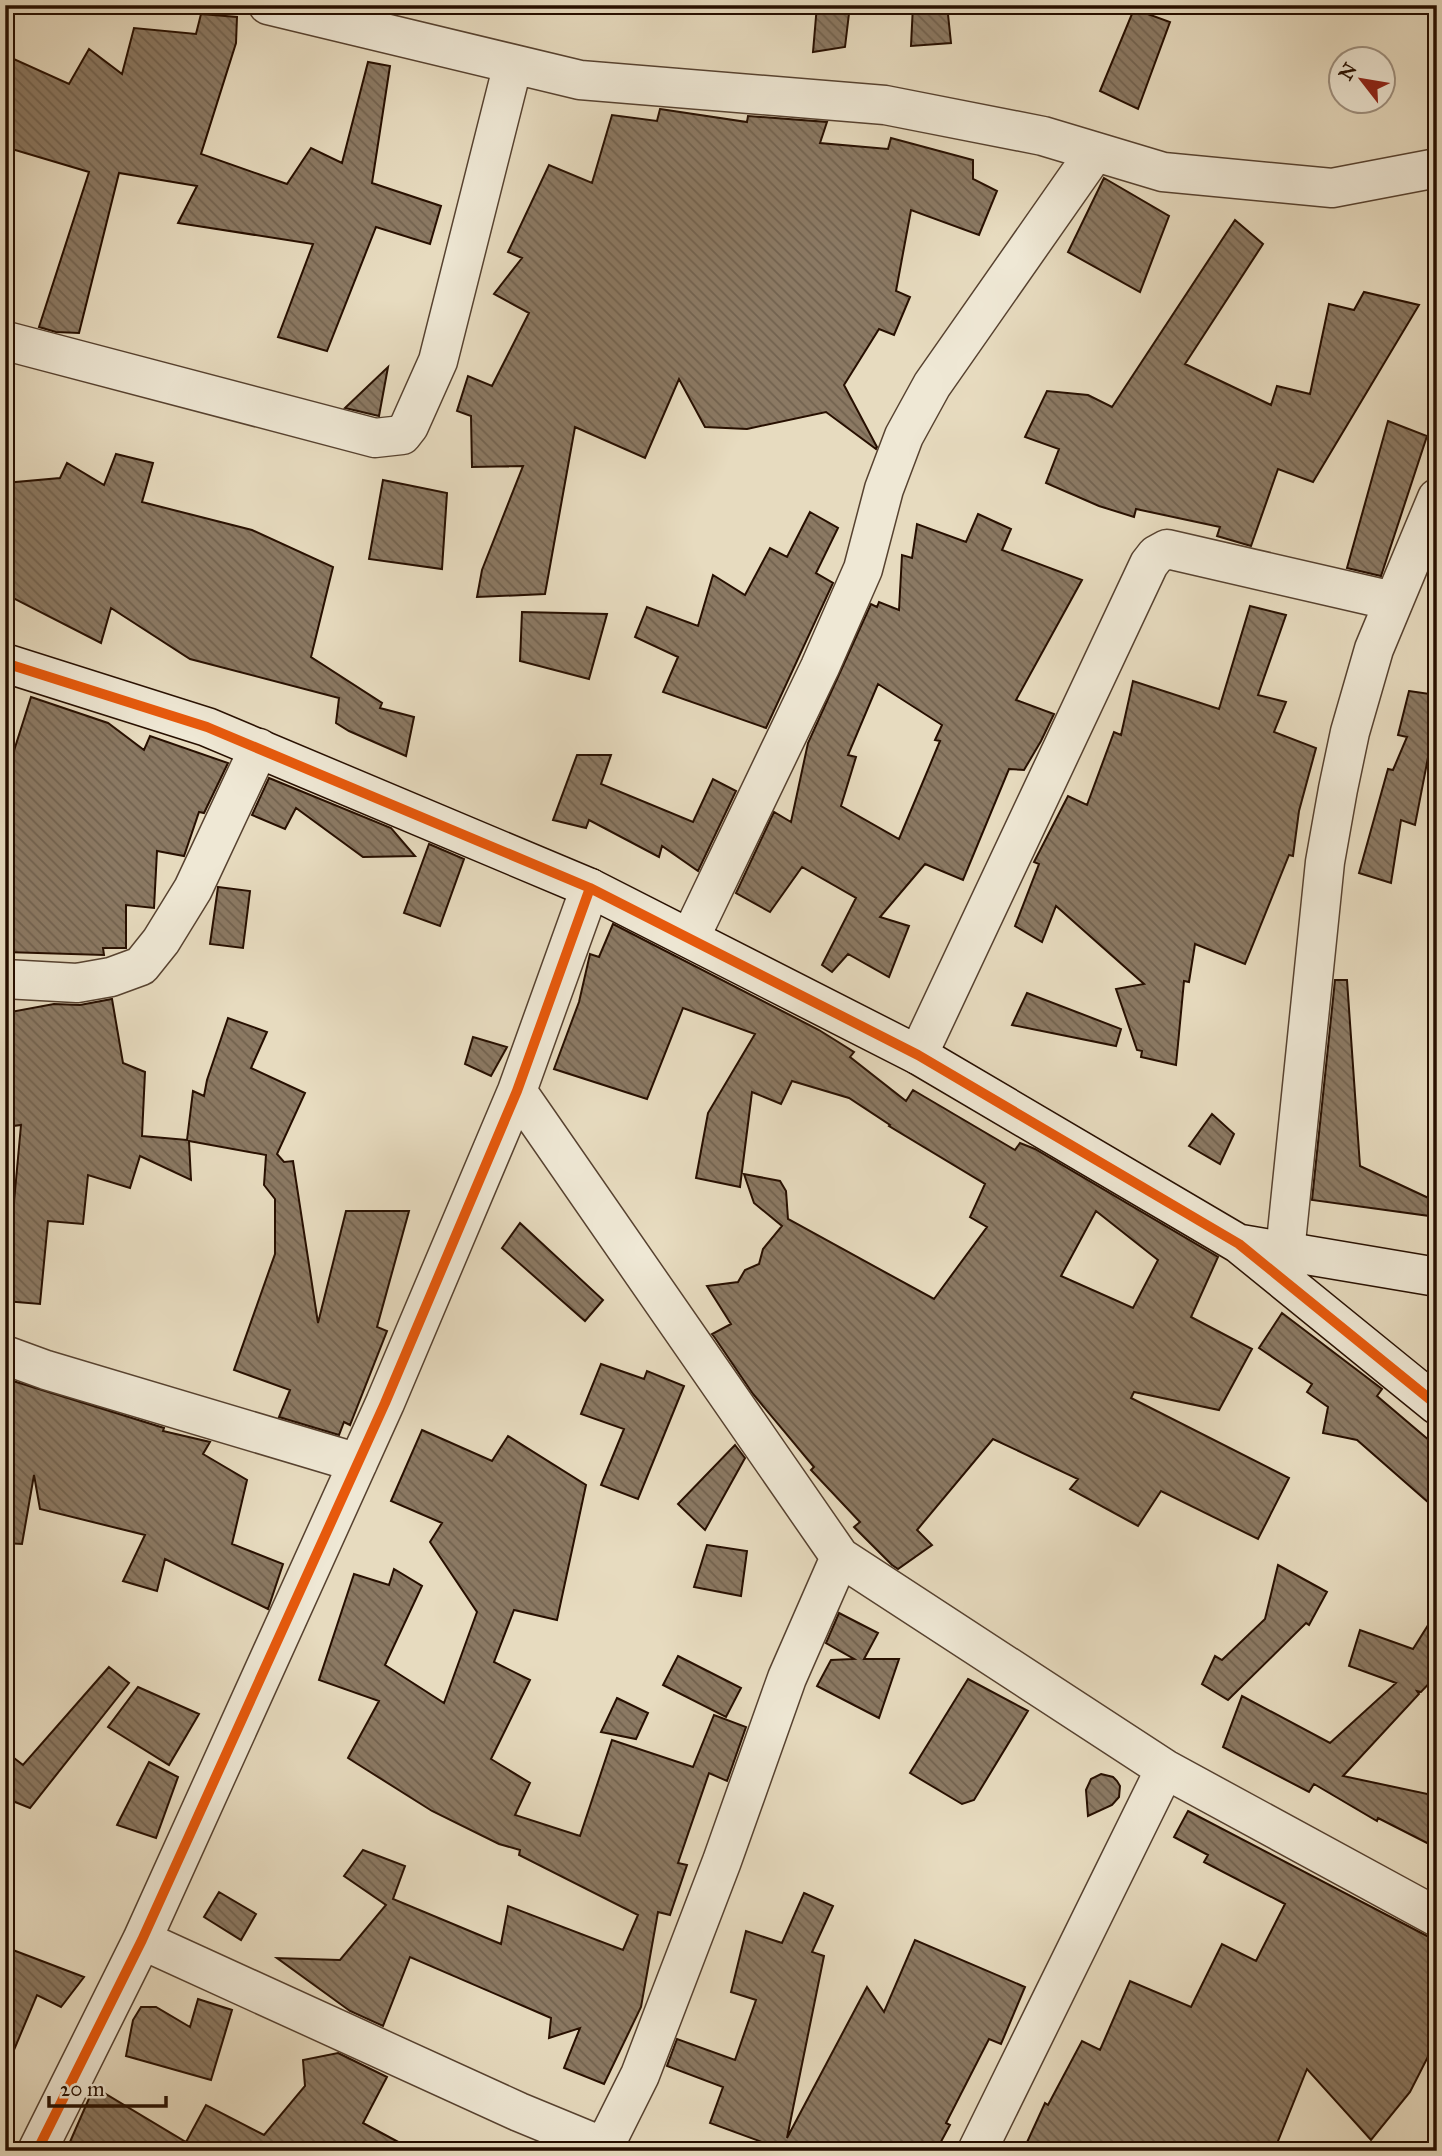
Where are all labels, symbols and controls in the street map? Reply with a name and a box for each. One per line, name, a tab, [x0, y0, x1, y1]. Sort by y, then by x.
north arrow	[1326, 46, 1396, 116]
text: N	[1334, 59, 1362, 84]
scale bar	[49, 2065, 166, 2109]
text: 20 m	[60, 2076, 105, 2102]

